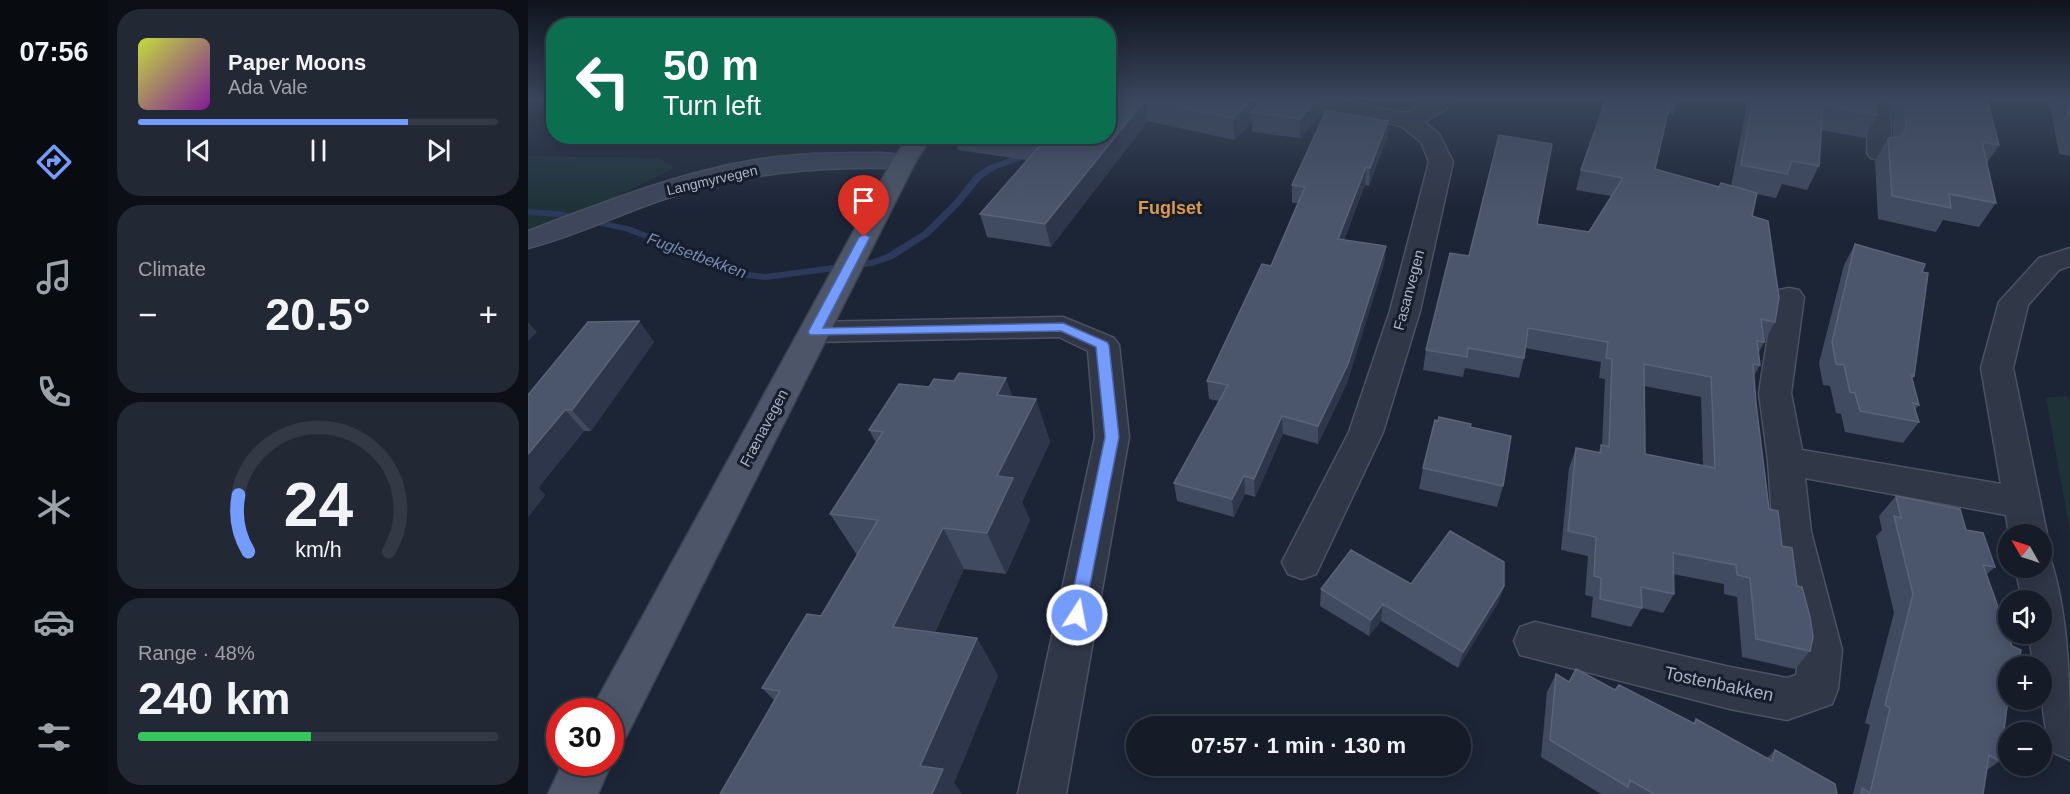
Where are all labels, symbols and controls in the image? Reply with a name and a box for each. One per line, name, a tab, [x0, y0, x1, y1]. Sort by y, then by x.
text: 07:56	[19, 37, 89, 67]
icon: left	[564, 42, 642, 120]
text: 50 m	[663, 42, 759, 89]
text: Paper Moons	[228, 50, 366, 75]
text: Ada Vale	[228, 76, 308, 98]
text: Turn left	[663, 91, 761, 121]
icon: previous	[182, 134, 215, 167]
icon: pause	[302, 134, 335, 167]
icon: next	[422, 134, 455, 167]
icon: directions	[33, 141, 75, 183]
street label: Langmyrvegen	[665, 162, 759, 198]
pin	[838, 175, 889, 237]
icon: arrive	[847, 184, 880, 217]
district label: Fuglset	[1138, 198, 1202, 218]
water label: Fuglsetbekken	[645, 230, 749, 281]
street label: Fasanvegen	[1390, 248, 1427, 332]
icon: music	[33, 256, 75, 298]
text: Climate	[138, 258, 206, 280]
text: 20.5°	[265, 289, 371, 340]
text: −	[138, 296, 157, 333]
text: +	[479, 296, 498, 333]
icon: phone	[33, 371, 75, 413]
street label: Frænavegen	[736, 386, 791, 469]
text: 24	[283, 470, 353, 539]
icon: climate	[33, 486, 75, 528]
north arrow	[1998, 524, 2052, 578]
map controls	[1998, 524, 2052, 776]
text: km/h	[295, 539, 341, 563]
position arrow	[1045, 583, 1109, 647]
button: sound	[1998, 590, 2052, 644]
icon: car	[33, 601, 75, 643]
text: Range · 48%	[138, 642, 255, 664]
button: +	[1998, 656, 2052, 710]
street label: Tostenbakken	[1663, 663, 1775, 705]
text: 240 km	[138, 673, 291, 724]
speed limit sign: 30	[546, 698, 624, 776]
icon: filters	[33, 716, 75, 758]
button: −	[1998, 722, 2052, 776]
text: 07:57 · 1 min · 130 m	[1191, 733, 1406, 758]

